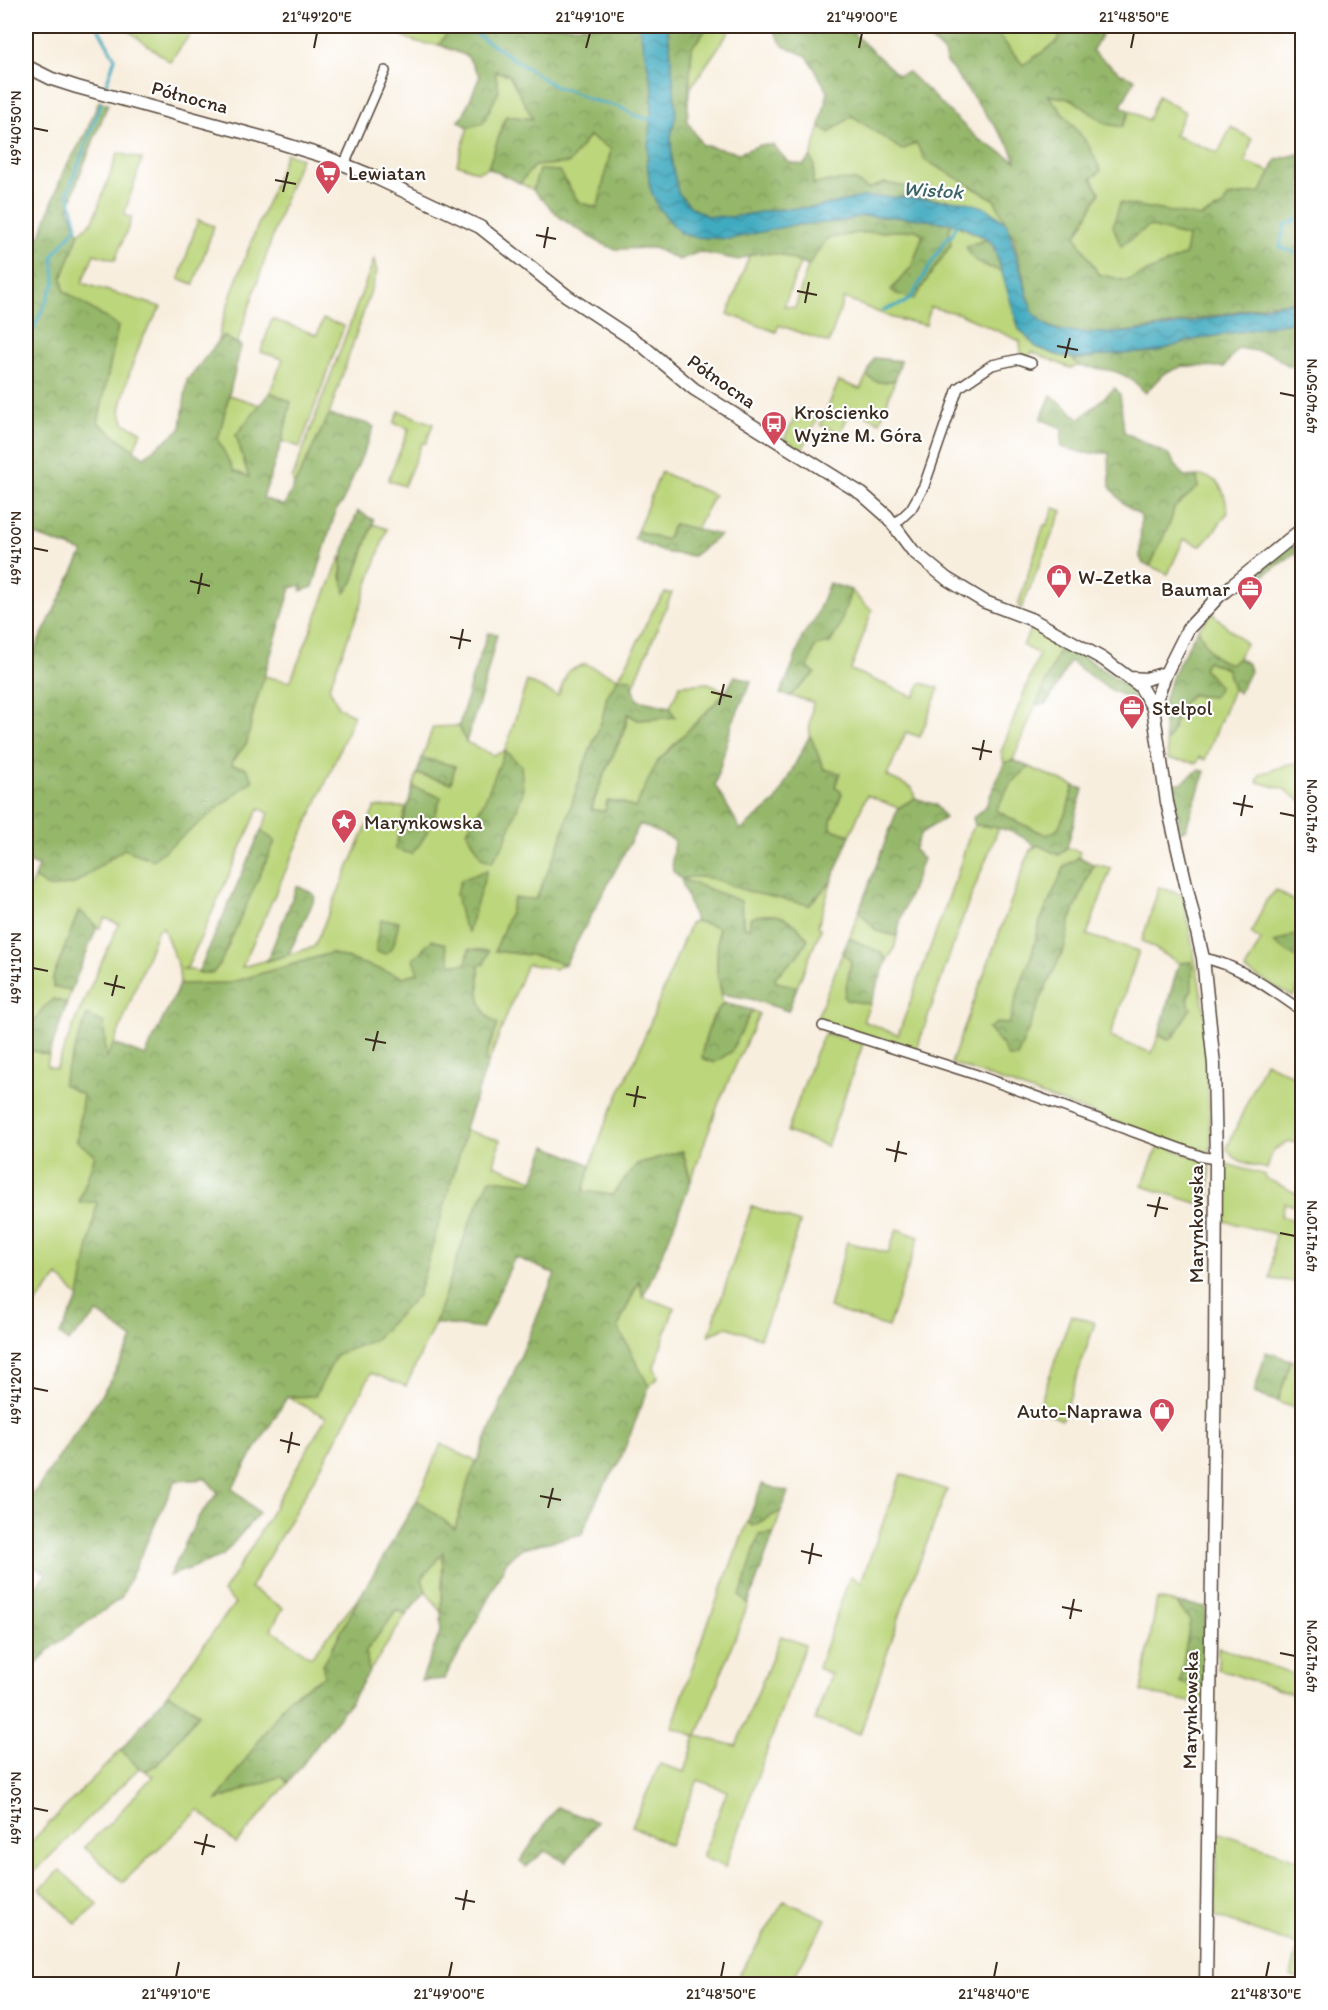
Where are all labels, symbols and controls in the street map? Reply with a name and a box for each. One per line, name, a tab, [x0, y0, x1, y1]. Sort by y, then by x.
text: 21°49'20"E	[282, 8, 352, 26]
text: 21°49'10"E	[556, 8, 624, 26]
text: 21°49'00"E	[826, 8, 898, 26]
text: 21°48'50"E	[1099, 8, 1169, 26]
street label: Północna	[149, 75, 231, 119]
text: 49°40'50"N	[7, 90, 25, 166]
supermarket icon: Lewiatan	[313, 158, 343, 196]
place label: Lewiatan	[348, 161, 426, 185]
water label: Wisłok	[902, 175, 965, 204]
street label: Północna	[683, 349, 761, 413]
text: 49°40'50"N	[1303, 358, 1321, 434]
place label: Krościenko Wyżne M. Góra	[794, 400, 923, 447]
bus stop icon: Krościenko Wyżne M. Góra	[759, 409, 789, 447]
text: 49°41'00"N	[7, 511, 25, 585]
shop icon: W-Zetka	[1044, 562, 1074, 600]
place label: W-Zetka	[1078, 565, 1152, 589]
office icon: Baumar	[1235, 574, 1265, 612]
place label: Baumar	[1161, 577, 1230, 601]
office icon: Stelpol	[1117, 693, 1147, 731]
place label: Stelpol	[1152, 696, 1213, 720]
text: 49°41'00"N	[1303, 779, 1321, 853]
place icon: Marynkowska	[329, 807, 359, 845]
place label: Marynkowska	[364, 810, 483, 834]
text: 49°41'10"N	[7, 932, 25, 1004]
street label: Marynkowska	[1184, 1164, 1208, 1283]
text: 49°41'10"N	[1303, 1200, 1321, 1272]
text: 49°41'20"N	[7, 1352, 25, 1424]
shop icon: Auto-Naprawa	[1147, 1396, 1177, 1434]
place label: Auto-Naprawa	[1017, 1399, 1142, 1423]
text: 49°41'20"N	[1303, 1620, 1321, 1692]
street label: Marynkowska	[1177, 1650, 1203, 1770]
text: 49°41'30"N	[7, 1771, 25, 1845]
text: 21°49'10"E	[142, 1985, 210, 2003]
text: 21°49'00"E	[413, 1985, 485, 2003]
text: 21°48'50"E	[686, 1985, 756, 2003]
text: 21°48'40"E	[958, 1985, 1030, 2003]
text: 21°48'30"E	[1231, 1985, 1301, 2003]

